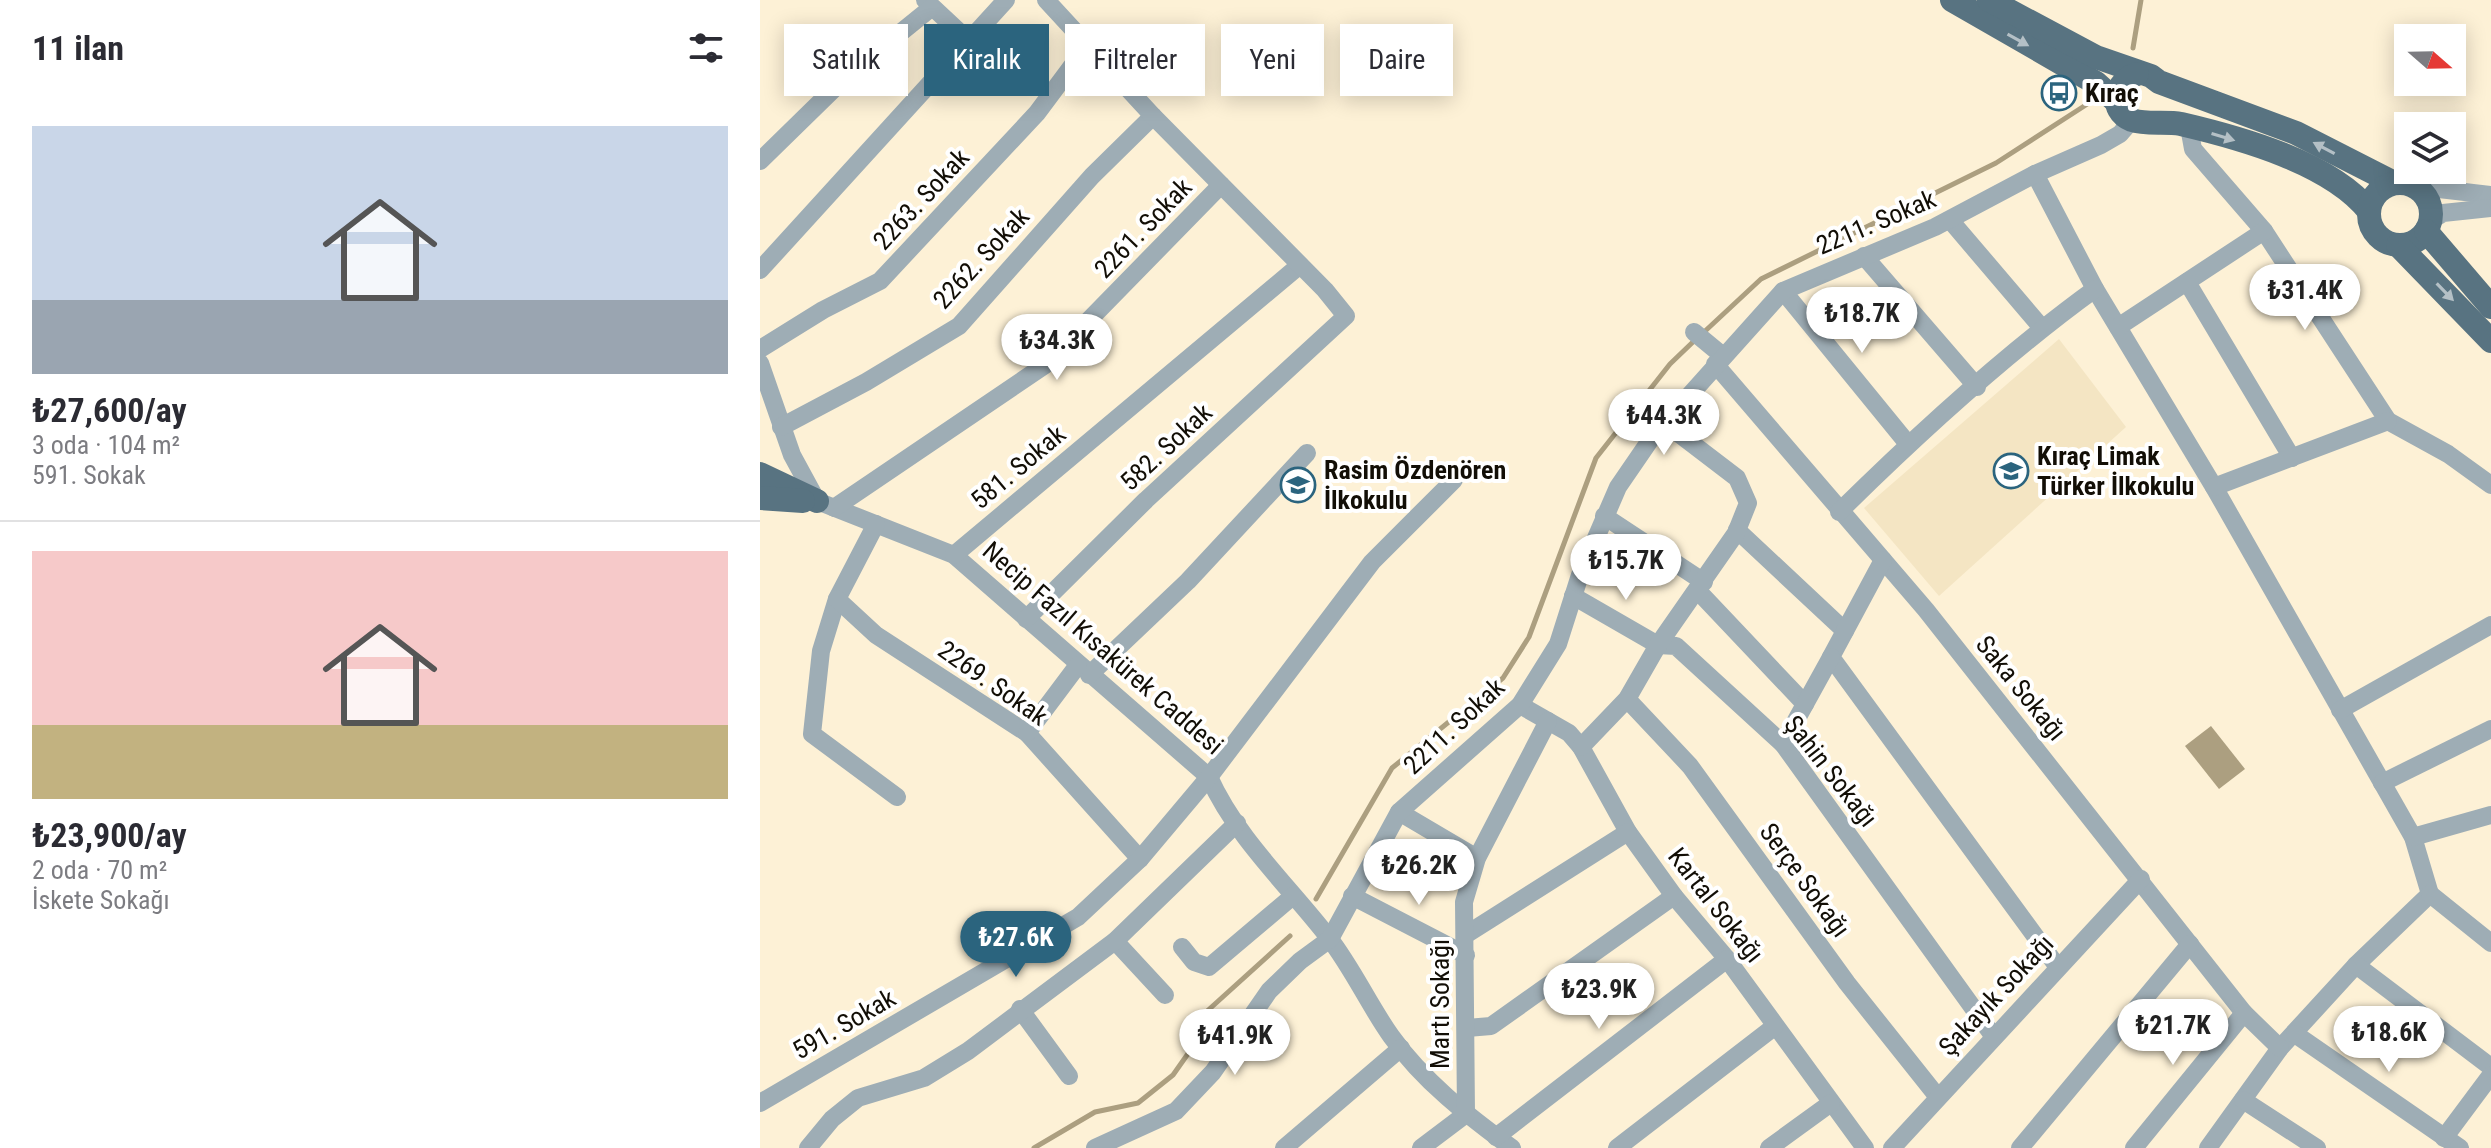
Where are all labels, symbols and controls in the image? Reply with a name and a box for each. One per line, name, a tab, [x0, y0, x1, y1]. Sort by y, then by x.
chip: Satılık	[784, 24, 908, 96]
chip: Kiralık	[924, 24, 1049, 96]
chip: Filtreler	[1065, 24, 1205, 96]
chip: Yeni	[1221, 24, 1324, 96]
chip: Daire	[1340, 24, 1453, 96]
north arrow	[2394, 24, 2466, 96]
map controls	[2394, 24, 2466, 184]
icon: filters	[684, 26, 728, 70]
text: 11 ilan	[32, 28, 124, 68]
one-way arrow	[2006, 33, 2029, 47]
bus stop icon: Kıraç	[2040, 74, 2078, 112]
place label: Kıraç	[2085, 78, 2139, 108]
button: layers	[2394, 112, 2466, 184]
one-way arrow	[2212, 132, 2236, 144]
one-way arrow	[2313, 141, 2336, 154]
street label: 2263. Sokak	[867, 142, 975, 256]
street label: 2261. Sokak	[1088, 172, 1198, 284]
icon: home	[308, 178, 452, 322]
street label: 2211. Sokak	[1812, 183, 1940, 261]
street label: 2262. Sokak	[927, 201, 1035, 315]
pin: ₺31.4K	[2240, 264, 2370, 332]
text: ₺31.4K	[2267, 275, 2343, 305]
one-way arrow	[2435, 282, 2454, 301]
pin: ₺18.7K	[1797, 287, 1927, 355]
text: ₺18.7K	[1824, 298, 1900, 328]
pin: ₺34.3K	[992, 314, 1122, 382]
text: ₺34.3K	[1019, 325, 1095, 355]
pin: ₺44.3K	[1599, 389, 1729, 457]
text: ₺27,600/ay	[32, 390, 187, 430]
street label: 582. Sokak	[1114, 397, 1218, 497]
text: ₺44.3K	[1626, 400, 1702, 430]
street label: 581. Sokak	[965, 419, 1071, 515]
text: 3 oda · 104 m²	[32, 430, 180, 460]
place label: Kıraç Limak Türker İlkokulu	[2037, 441, 2194, 501]
school or university icon: Kıraç Limak Türker İlkokulu	[1992, 452, 2030, 490]
place label: Rasim Özdenören İlkokulu	[1324, 455, 1506, 515]
text: 591. Sokak	[32, 460, 146, 490]
school or university icon: Rasim Özdenören İlkokulu	[1279, 466, 1317, 504]
pin: ₺15.7K	[1561, 534, 1691, 602]
street label: Necip Fazıl Kısakürek Caddesi	[977, 535, 1229, 761]
text: ₺15.7K	[1588, 545, 1664, 575]
icon: home	[308, 603, 452, 747]
street label: Saka Sokağı	[1970, 630, 2072, 746]
street label: 2269. Sokak	[933, 634, 1054, 732]
street label: 2211. Sokak	[1397, 672, 1511, 780]
street label: Şahin Sokağı	[1778, 709, 1884, 833]
text: ₺23,900/ay	[32, 815, 187, 855]
street label: Serçe Sokağı	[1754, 817, 1856, 943]
pin: ₺26.2K	[1354, 839, 1484, 907]
street label: Kartal Sokağı	[1662, 842, 1770, 968]
text: ₺26.2K	[1381, 850, 1457, 880]
text: 2 oda · 70 m²	[32, 855, 167, 885]
text: İskete Sokağı	[32, 885, 170, 915]
pin: ₺27.6K	[951, 911, 1081, 979]
text: ₺27.6K	[978, 922, 1054, 952]
street label: Şakayık Sokağı	[1932, 928, 2060, 1062]
street label: Martı Sokağı	[1425, 939, 1455, 1069]
pin: ₺23.9K	[1534, 963, 1664, 1031]
text: ₺23.9K	[1561, 974, 1637, 1004]
street label: 591. Sokak	[787, 982, 901, 1065]
pin: ₺21.7K	[2108, 999, 2238, 1067]
pin: ₺18.6K	[2324, 1006, 2454, 1074]
pin: ₺41.9K	[1170, 1009, 1300, 1077]
text: ₺21.7K	[2135, 1010, 2211, 1040]
text: ₺18.6K	[2351, 1017, 2427, 1047]
text: ₺41.9K	[1197, 1020, 1273, 1050]

